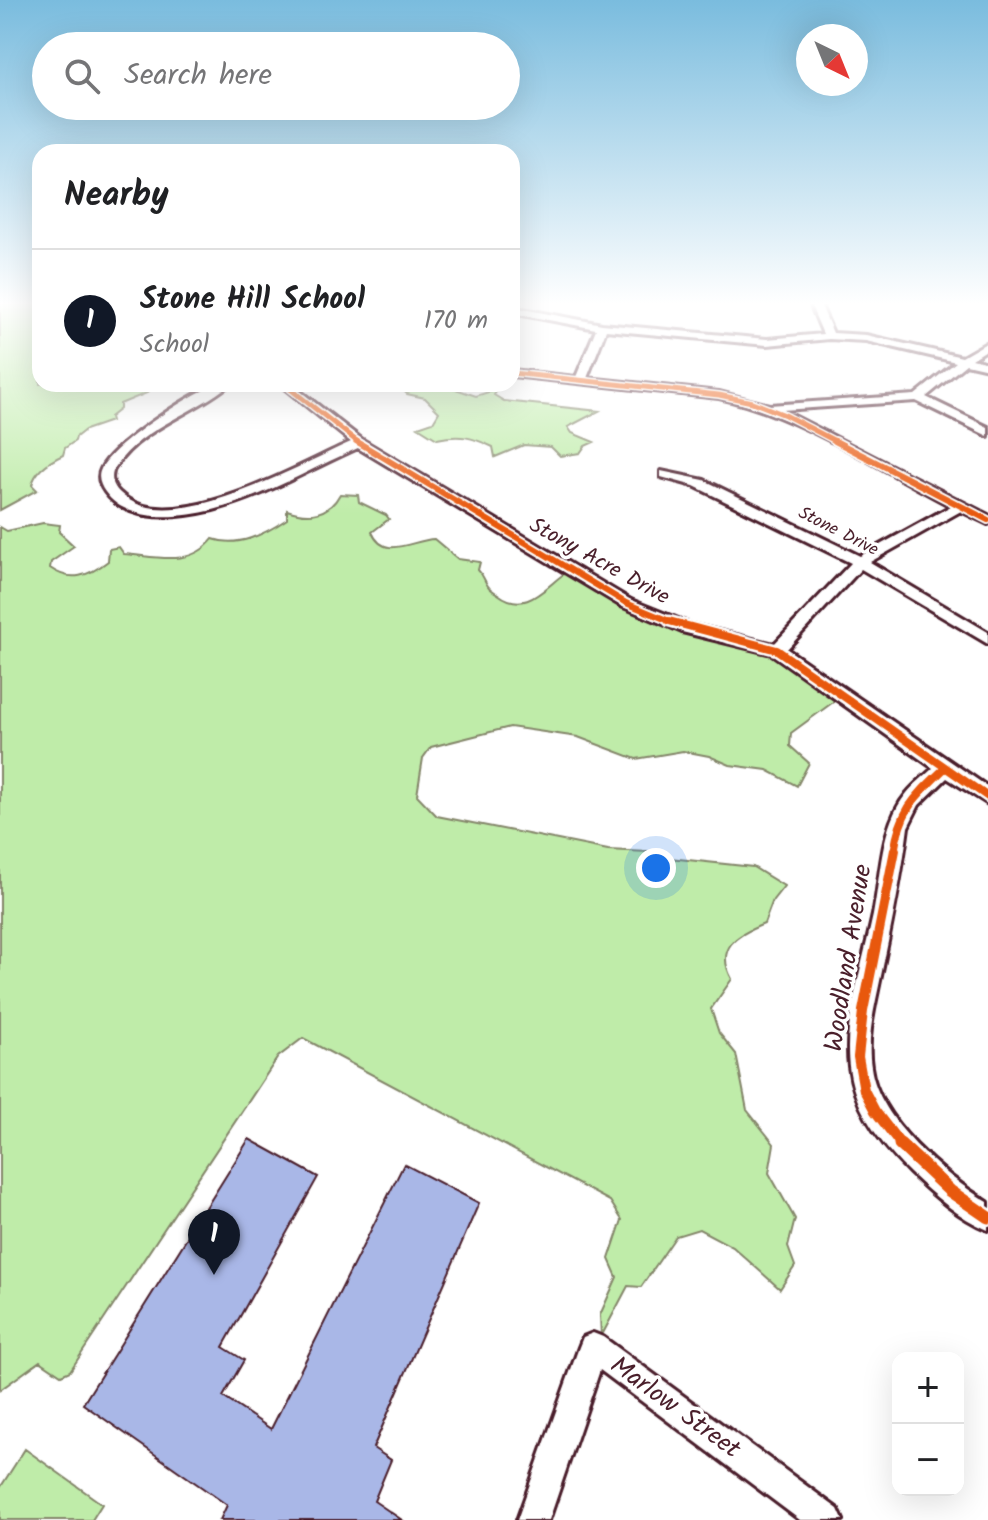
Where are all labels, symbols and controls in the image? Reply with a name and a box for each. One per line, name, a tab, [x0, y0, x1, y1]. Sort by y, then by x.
north arrow	[796, 24, 868, 96]
search box	[32, 32, 520, 120]
text: Search here	[124, 52, 272, 100]
icon: search	[60, 54, 104, 98]
text: Nearby	[64, 169, 169, 223]
text: Stone Hill School	[140, 276, 365, 324]
text: 1	[86, 300, 94, 342]
text: 170 m	[424, 300, 488, 342]
text: School	[140, 324, 209, 366]
street label: Stone Drive	[793, 499, 883, 565]
street label: Stony Acre Drive	[522, 509, 676, 615]
your location	[636, 848, 676, 888]
street label: Woodland Avenue	[813, 861, 885, 1055]
pin: 1	[188, 1209, 240, 1275]
street label: Marlow Street	[601, 1346, 750, 1471]
map controls	[892, 1352, 964, 1496]
button: +	[892, 1352, 964, 1424]
button: −	[892, 1424, 964, 1496]

